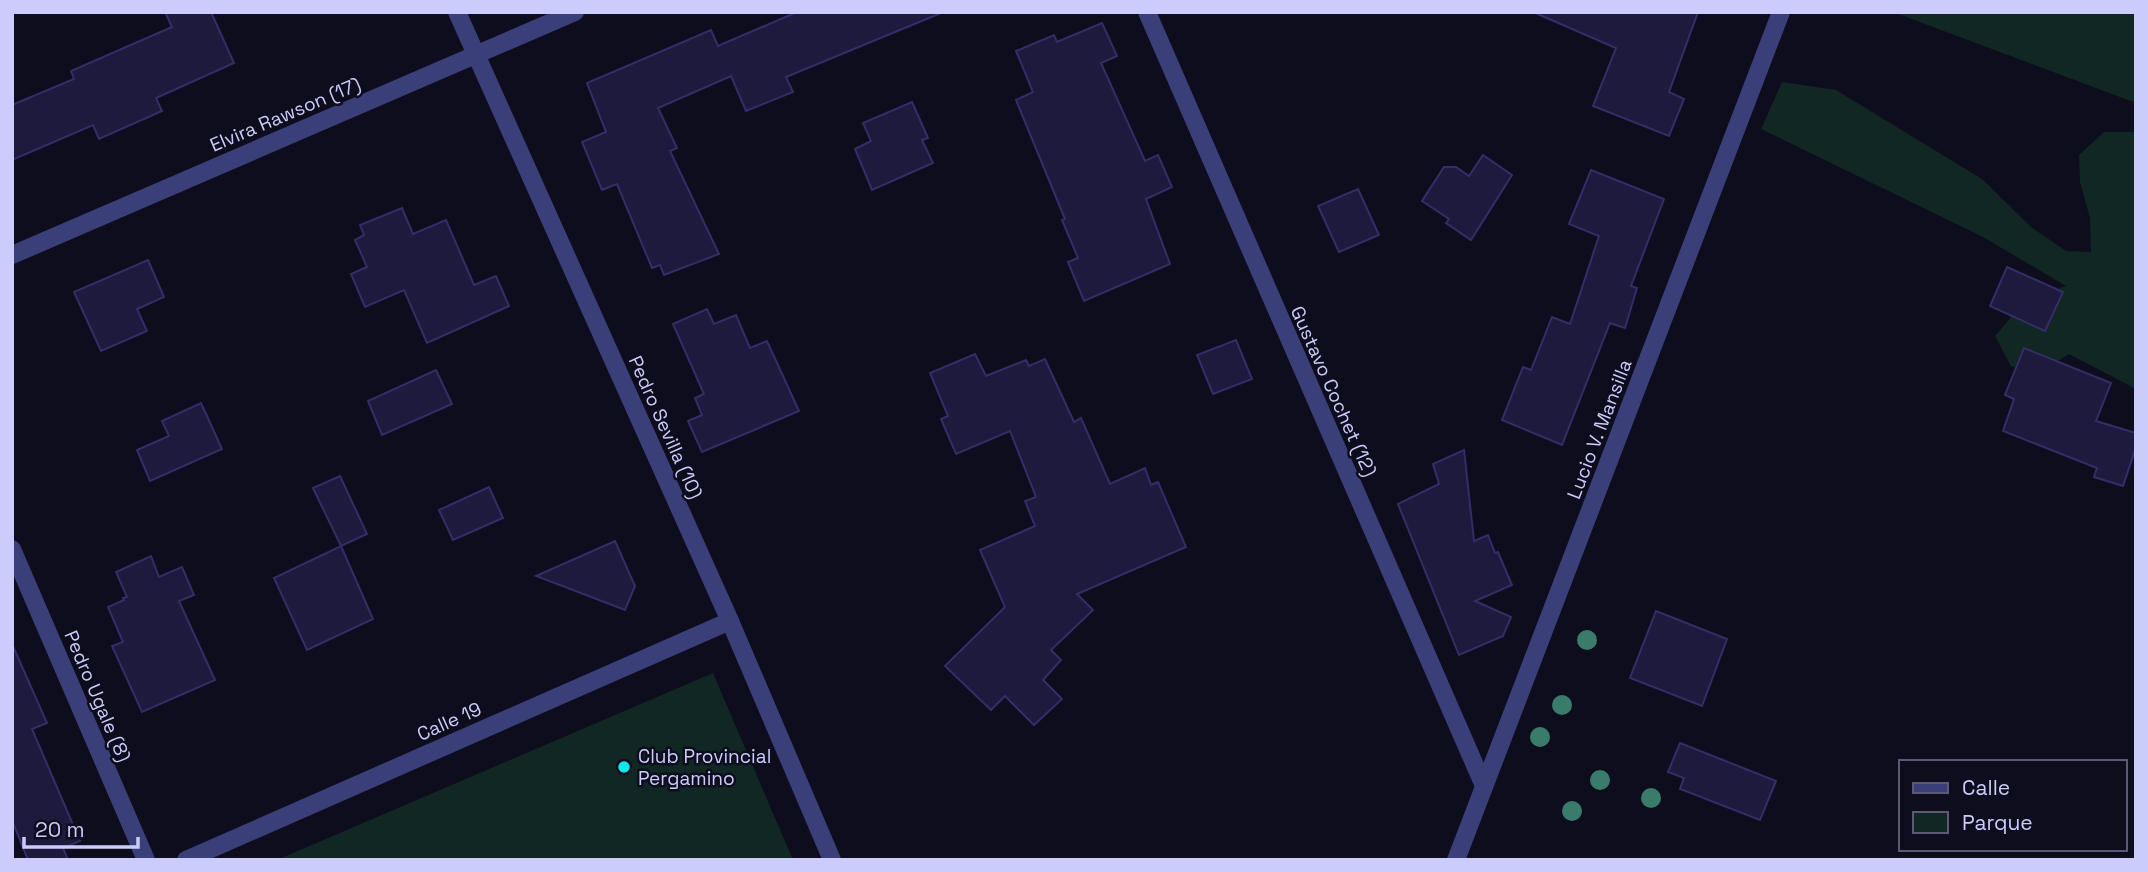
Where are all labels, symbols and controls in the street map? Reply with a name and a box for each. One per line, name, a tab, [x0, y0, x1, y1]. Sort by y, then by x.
street label: Elvira Rawson (17)	[206, 71, 364, 158]
street label: Gustavo Cochet (12)	[1285, 302, 1382, 480]
street label: Pedro Sevilla (10)	[623, 352, 708, 503]
street label: Lucio V. Mansilla	[1561, 356, 1638, 503]
street label: Pedro Ugale (8)	[59, 627, 136, 766]
street label: Calle 19	[413, 696, 485, 747]
place label: Club Provincial Pergamino	[638, 744, 771, 791]
marker: Club Provincial Pergamino	[616, 759, 632, 775]
legend	[1899, 760, 2127, 851]
text: Calle	[1962, 774, 2010, 801]
scale bar	[24, 806, 138, 850]
text: Parque	[1962, 809, 2033, 836]
text: 20 m	[35, 816, 85, 843]

